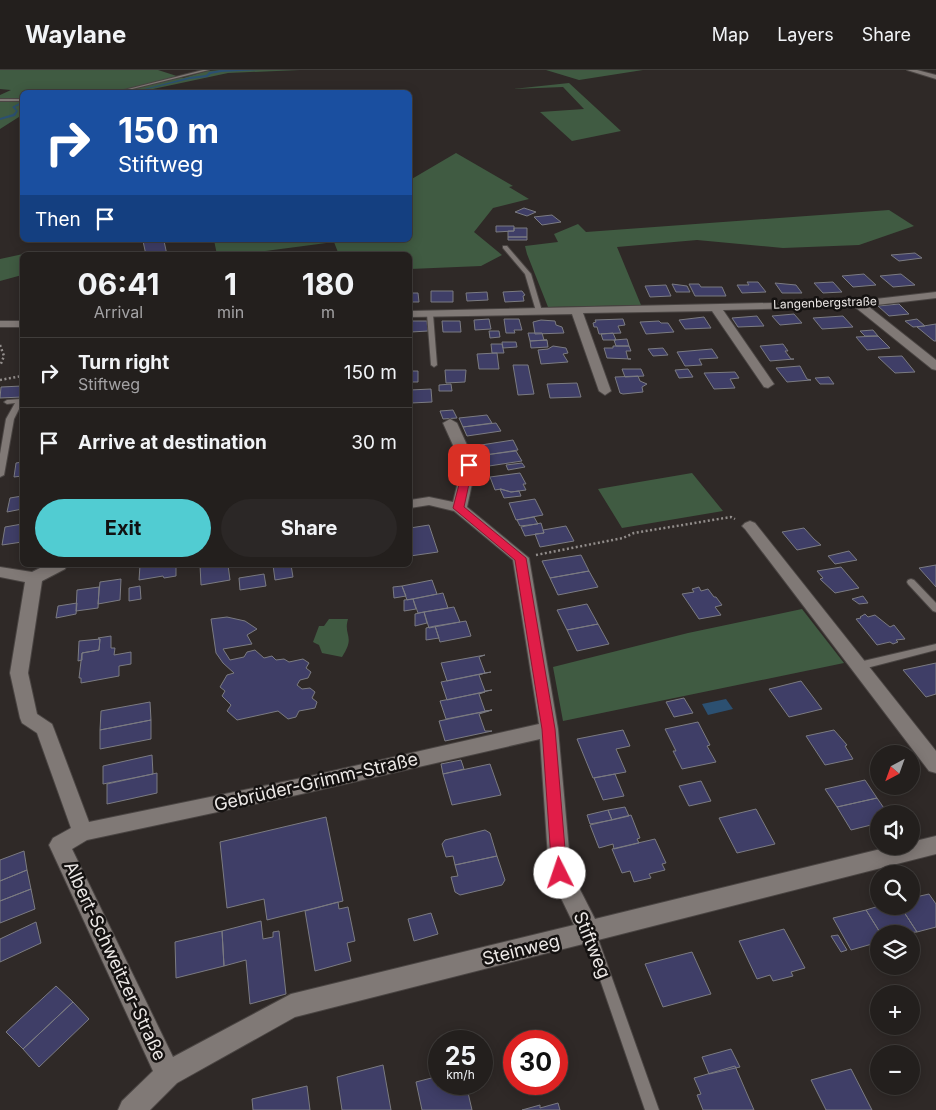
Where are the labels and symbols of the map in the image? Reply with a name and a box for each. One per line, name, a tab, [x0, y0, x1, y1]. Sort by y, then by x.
street label: Langenbergstraße	[773, 293, 877, 312]
pin	[448, 444, 490, 486]
north arrow	[870, 745, 920, 795]
street label: Gebrüder-Grimm-Straße	[212, 748, 420, 815]
position arrow	[533, 846, 585, 898]
street label: Albert-Schweitzer-Straße	[60, 858, 171, 1064]
street label: Stiftweg	[570, 908, 615, 981]
street label: Steinweg	[480, 930, 562, 969]
speed limit sign: 30	[503, 1030, 568, 1095]

